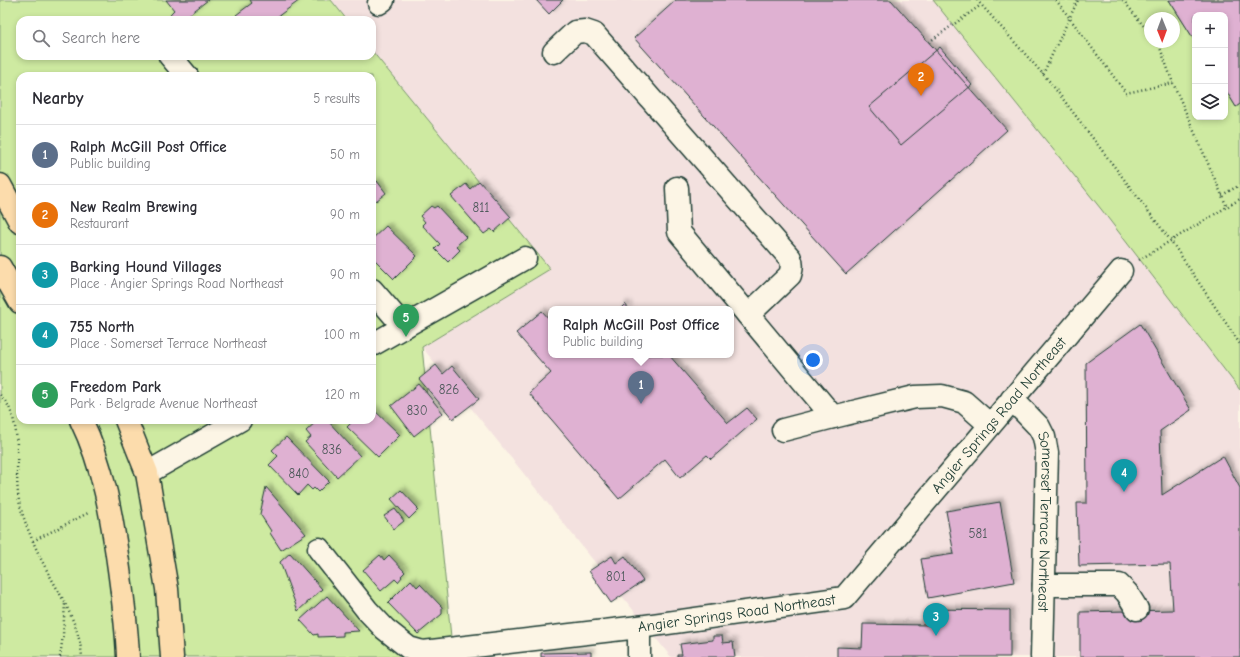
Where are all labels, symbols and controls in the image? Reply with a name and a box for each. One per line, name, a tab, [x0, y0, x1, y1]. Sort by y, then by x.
north arrow	[1144, 12, 1180, 48]
map controls	[1192, 12, 1228, 120]
button: +	[1192, 12, 1228, 48]
search box	[16, 16, 376, 60]
icon: search	[30, 27, 52, 49]
text: Search here	[62, 29, 140, 47]
button: −	[1192, 48, 1228, 84]
pin: 2	[908, 63, 934, 96]
button: layers	[1192, 84, 1228, 120]
text: Nearby	[32, 89, 83, 108]
text: 5 results	[313, 91, 360, 106]
text: Ralph McGill Post Office	[70, 138, 227, 156]
text: 1	[42, 147, 48, 162]
text: 50 m	[330, 147, 360, 162]
text: Public building	[70, 156, 151, 171]
text: New Realm Brewing	[70, 198, 198, 216]
house number: 811	[473, 200, 490, 215]
text: 2	[42, 207, 48, 222]
text: 90 m	[330, 207, 360, 222]
text: Restaurant	[70, 216, 129, 231]
text: Barking Hound Villages	[70, 258, 221, 276]
text: 3	[42, 267, 48, 282]
text: 90 m	[330, 267, 360, 282]
text: Place · Angier Springs Road Northeast	[70, 276, 283, 291]
pin: 5	[393, 304, 419, 337]
popup	[548, 306, 734, 358]
text: Ralph McGill Post Office	[563, 316, 719, 334]
text: 755 North	[70, 318, 134, 336]
text: 4	[42, 327, 48, 342]
text: 100 m	[324, 327, 360, 342]
street label: Angier Springs Road Northeast	[928, 333, 1071, 497]
text: Public building	[563, 334, 643, 349]
text: Place · Somerset Terrace Northeast	[70, 336, 267, 351]
your location	[803, 350, 823, 370]
pin: 1	[628, 371, 654, 404]
text: Freedom Park	[70, 378, 161, 396]
house number: 826	[439, 382, 459, 397]
text: 5	[42, 387, 48, 402]
text: 120 m	[325, 387, 360, 402]
text: Park · Belgrade Avenue Northeast	[70, 396, 257, 411]
house number: 830	[406, 403, 428, 418]
street label: Somerset Terrace Northeast	[1034, 428, 1056, 613]
house number: 836	[322, 442, 342, 457]
pin: 4	[1111, 459, 1137, 492]
house number: 840	[289, 466, 310, 481]
house number: 581	[969, 526, 987, 541]
house number: 801	[606, 569, 626, 584]
street label: Angier Springs Road Northeast	[637, 590, 837, 636]
pin: 3	[923, 603, 949, 636]

